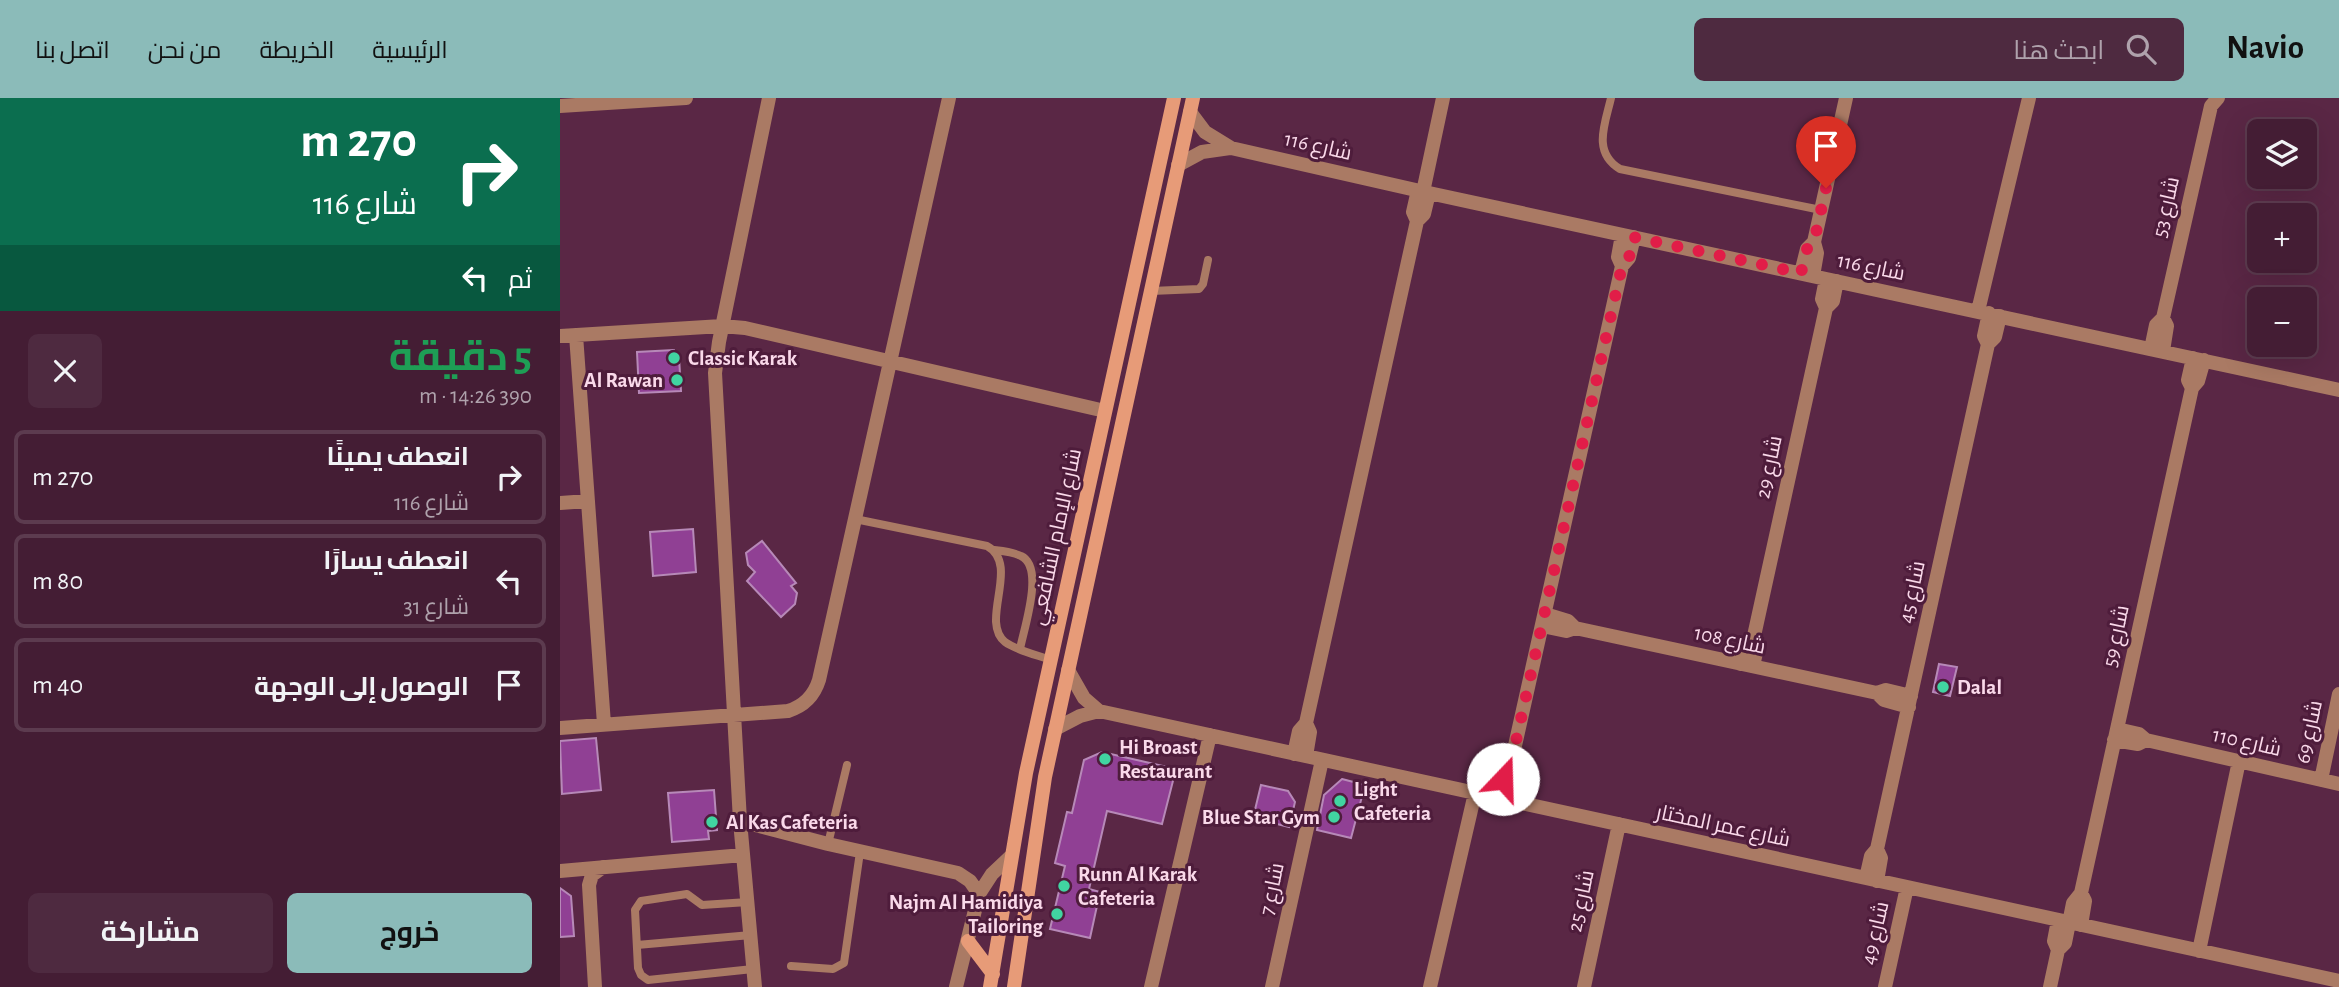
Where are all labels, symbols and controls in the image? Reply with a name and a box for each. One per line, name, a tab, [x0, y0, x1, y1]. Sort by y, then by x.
search box	[1694, 18, 2184, 81]
icon: search	[2122, 30, 2160, 68]
text: Navio	[2226, 32, 2304, 65]
text: ابحث هنا	[2013, 38, 2104, 64]
text: اتصل بنا	[35, 39, 110, 63]
text: من نحن	[148, 39, 221, 63]
text: الخريطة	[259, 39, 334, 63]
text: الرئيسية	[372, 39, 448, 63]
pin	[1796, 116, 1856, 188]
text: 270 m	[300, 117, 417, 166]
map controls	[2247, 119, 2317, 357]
button: layers	[2247, 119, 2317, 189]
icon: right	[441, 126, 532, 217]
icon: arrive	[1807, 127, 1845, 165]
street label: شارع 116	[1282, 128, 1354, 167]
street label: شارع 53	[2149, 175, 2186, 240]
text: شارع 116	[313, 188, 417, 220]
button: +	[2247, 203, 2317, 273]
street label: شارع 116	[1835, 250, 1907, 287]
icon: left	[456, 259, 494, 297]
text: ثم	[508, 267, 532, 293]
button: −	[2247, 287, 2317, 357]
button: close	[28, 334, 102, 408]
text: 5 دقيقة	[389, 336, 532, 378]
place label: Classic Karak	[688, 348, 798, 369]
marker: Classic Karak	[666, 350, 682, 366]
place label: Al Rawan	[584, 370, 663, 391]
marker: Al Rawan	[669, 372, 685, 388]
text: 390 m · 14:26	[419, 385, 532, 408]
street label: شارع 29	[1752, 434, 1789, 501]
text: انعطف يمينًا	[326, 444, 469, 470]
street label: شارع الإمام الشافعي	[1027, 447, 1090, 628]
icon: right	[490, 458, 528, 496]
text: 270 m	[32, 464, 94, 490]
text: شارع 116	[394, 492, 469, 515]
text: انعطف يسارًا	[323, 548, 469, 574]
street label: شارع 45	[1895, 559, 1932, 626]
icon: left	[490, 562, 528, 600]
text: 80 m	[32, 568, 83, 594]
text: شارع 31	[403, 596, 469, 619]
street label: شارع 59	[2099, 603, 2136, 670]
street label: شارع 108	[1692, 622, 1768, 661]
icon: arrive	[490, 666, 528, 704]
text: 40 m	[32, 672, 83, 698]
text: الوصول إلى الوجهة	[254, 674, 469, 700]
place label: Dalal	[1957, 677, 2002, 698]
marker: Dalal	[1935, 679, 1951, 695]
street label: شارع 69	[2292, 699, 2329, 766]
street label: شارع 110	[2210, 724, 2283, 763]
place label: Hi Broast Restaurant	[1119, 737, 1212, 782]
position arrow	[1466, 742, 1540, 816]
marker: Hi Broast Restaurant	[1097, 751, 1113, 767]
place label: Light Cafeteria	[1354, 779, 1431, 824]
marker: Light Cafeteria	[1332, 793, 1348, 809]
street label: شارع عمر المختار	[1652, 801, 1792, 853]
place label: Blue Star Gym	[1202, 807, 1320, 828]
marker: Blue Star Gym	[1326, 809, 1342, 825]
place label: Al Kas Cafeteria	[726, 812, 858, 833]
marker: Al Kas Cafeteria	[704, 814, 720, 830]
street label: شارع 7	[1256, 861, 1291, 918]
place label: Runn Al Karak Cafeteria	[1078, 864, 1198, 909]
street label: شارع 25	[1564, 868, 1601, 934]
marker: Runn Al Karak Cafeteria	[1056, 878, 1072, 894]
place label: Najm Al Hamidiya Tailoring	[889, 892, 1043, 937]
button: مشاركة	[28, 893, 273, 973]
button: خروج	[287, 893, 532, 973]
street label: شارع 49	[1858, 899, 1895, 967]
marker: Najm Al Hamidiya Tailoring	[1049, 906, 1065, 922]

